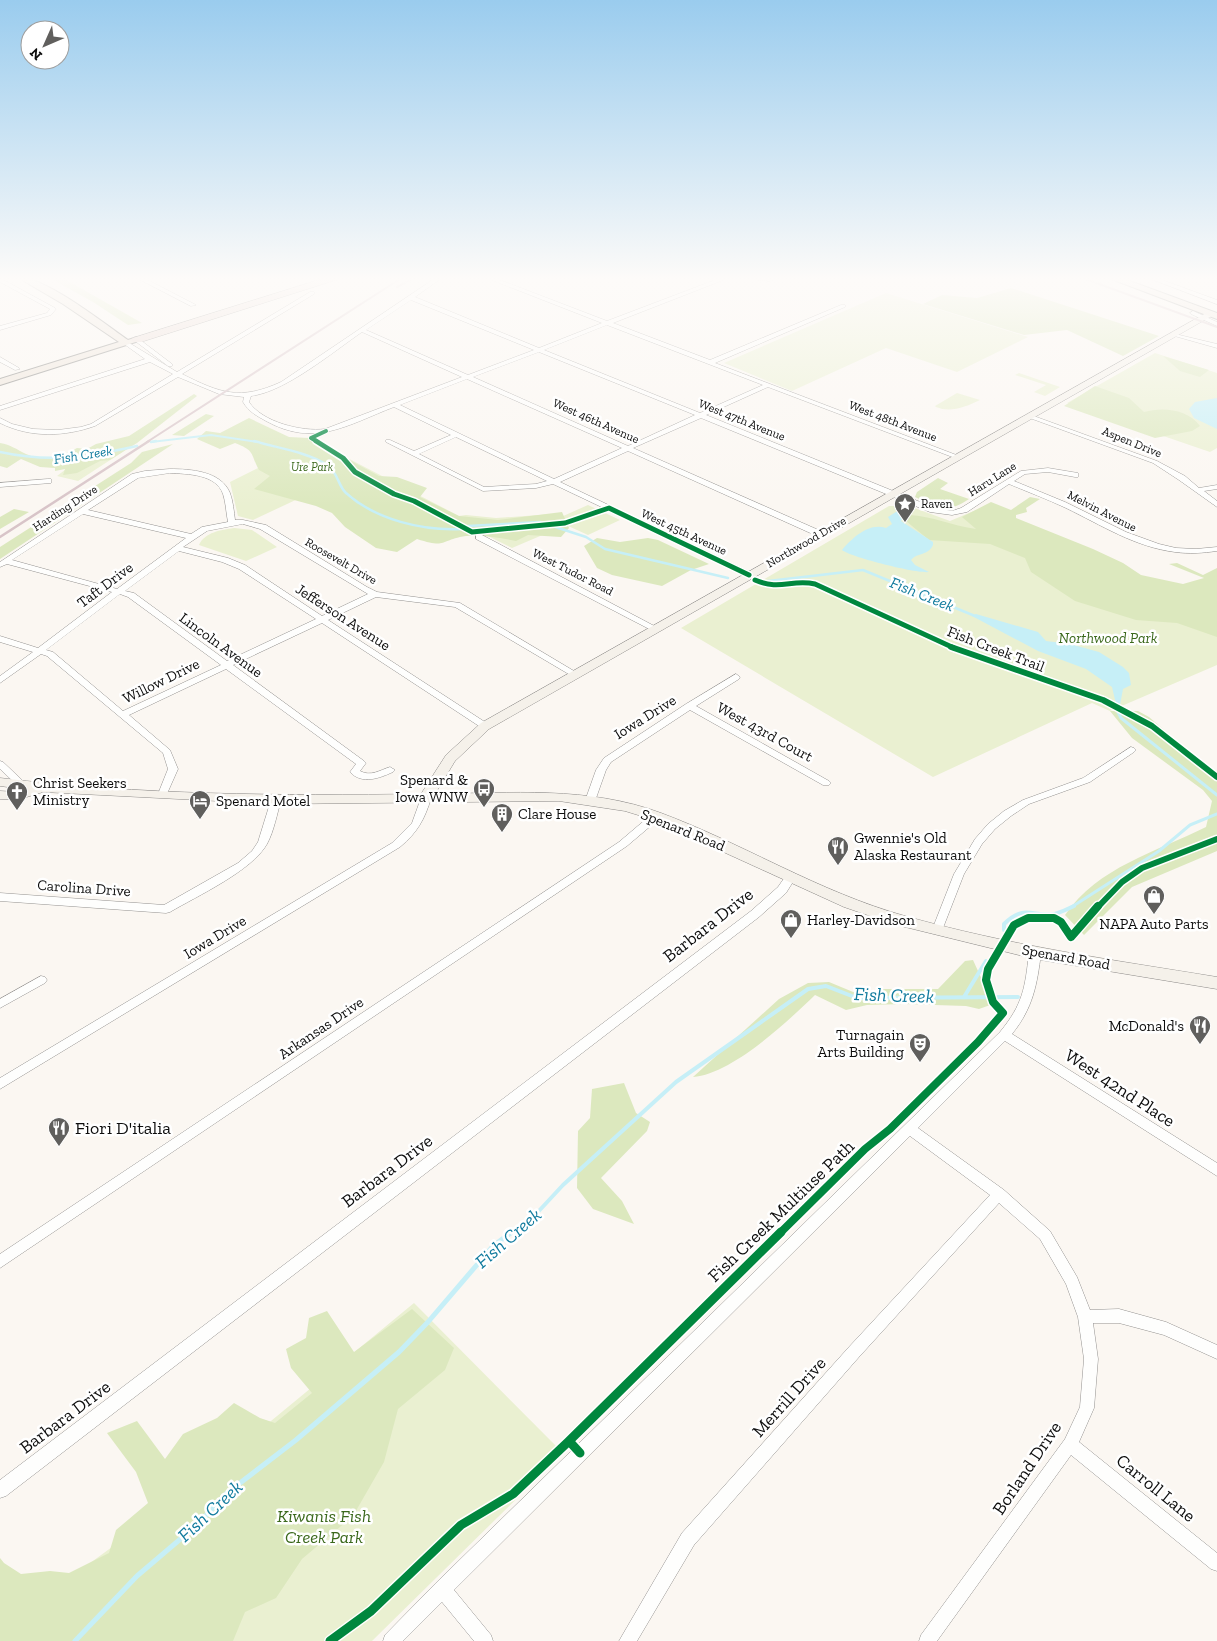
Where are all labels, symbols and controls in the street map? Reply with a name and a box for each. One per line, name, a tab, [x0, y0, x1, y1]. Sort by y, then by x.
north arrow	[20, 20, 70, 70]
text: N	[26, 44, 46, 64]
street label: West 46th Avenue	[551, 396, 642, 446]
street label: West 47th Avenue	[697, 396, 788, 444]
street label: West 48th Avenue	[847, 398, 939, 444]
street label: Aspen Drive	[1100, 424, 1164, 460]
water label: Fish Creek	[52, 442, 114, 468]
street label: Haru Lane	[965, 459, 1019, 499]
park label: Ure Park	[291, 460, 334, 474]
street label: Harding Drive	[30, 482, 100, 534]
street label: Melvin Avenue	[1065, 488, 1139, 535]
place icon: Raven	[893, 492, 917, 523]
place label: Raven	[921, 497, 952, 511]
street label: West 45th Avenue	[639, 506, 729, 558]
street label: Northwood Drive	[764, 513, 849, 570]
street label: Roosevelt Drive	[303, 535, 380, 587]
street label: West Tudor Road	[530, 546, 616, 599]
street label: Taft Drive	[74, 558, 136, 612]
water label: Fish Creek	[887, 573, 957, 615]
street label: Jefferson Avenue	[292, 580, 394, 654]
street label: Lincoln Avenue	[176, 609, 266, 681]
street label: Fish Creek Trail	[945, 622, 1047, 676]
park label: Northwood Park	[1059, 629, 1158, 647]
street label: Willow Drive	[120, 655, 202, 707]
street label: Iowa Drive	[611, 691, 679, 743]
street label: West 43rd Court	[714, 698, 817, 766]
place label: Spenard & Iowa WNW	[395, 771, 468, 806]
place label: Christ Seekers Ministry	[33, 774, 127, 809]
bus stop icon: Spenard & Iowa WNW	[472, 777, 496, 808]
church icon: Christ Seekers Ministry	[5, 780, 29, 811]
hotel icon: Spenard Motel	[188, 789, 212, 820]
place label: Spenard Motel	[216, 792, 310, 810]
building icon: Clare House	[490, 802, 514, 833]
place label: Clare House	[518, 805, 596, 823]
street label: Spenard Road	[638, 805, 728, 855]
place label: Gwennie's Old Alaska Restaurant	[854, 829, 972, 864]
restaurant icon: Gwennie's Old Alaska Restaurant	[826, 835, 850, 866]
street label: Carolina Drive	[37, 876, 131, 900]
street label: Barbara Drive	[659, 883, 757, 967]
shop icon: NAPA Auto Parts	[1142, 884, 1166, 915]
shop icon: Harley-Davidson	[779, 908, 803, 939]
street label: Iowa Drive	[181, 911, 249, 963]
place label: Harley-Davidson	[807, 911, 915, 929]
place label: NAPA Auto Parts	[1099, 915, 1209, 933]
street label: Spenard Road	[1020, 940, 1112, 974]
water label: Fish Creek	[854, 982, 934, 1008]
street label: Arkansas Drive	[275, 993, 367, 1063]
restaurant icon: McDonald's	[1188, 1014, 1212, 1045]
place label: McDonald's	[1109, 1017, 1184, 1035]
place label: Turnagain Arts Building	[818, 1026, 904, 1061]
theatre icon: Turnagain Arts Building	[908, 1032, 932, 1063]
street label: West 42nd Place	[1061, 1044, 1179, 1132]
restaurant icon: Fiori D'italia	[47, 1116, 71, 1147]
place label: Fiori D'italia	[75, 1117, 171, 1139]
street label: Barbara Drive	[337, 1130, 437, 1212]
street label: Fish Creek Multiuse Path	[703, 1135, 859, 1287]
water label: Fish Creek	[470, 1203, 546, 1273]
street label: Merrill Drive	[747, 1352, 831, 1442]
street label: Barbara Drive	[15, 1376, 115, 1458]
street label: Borland Drive	[988, 1417, 1066, 1519]
street label: Carroll Lane	[1112, 1449, 1200, 1527]
water label: Fish Creek	[173, 1475, 247, 1547]
park label: Kiwanis Fish Creek Park	[277, 1505, 371, 1548]

